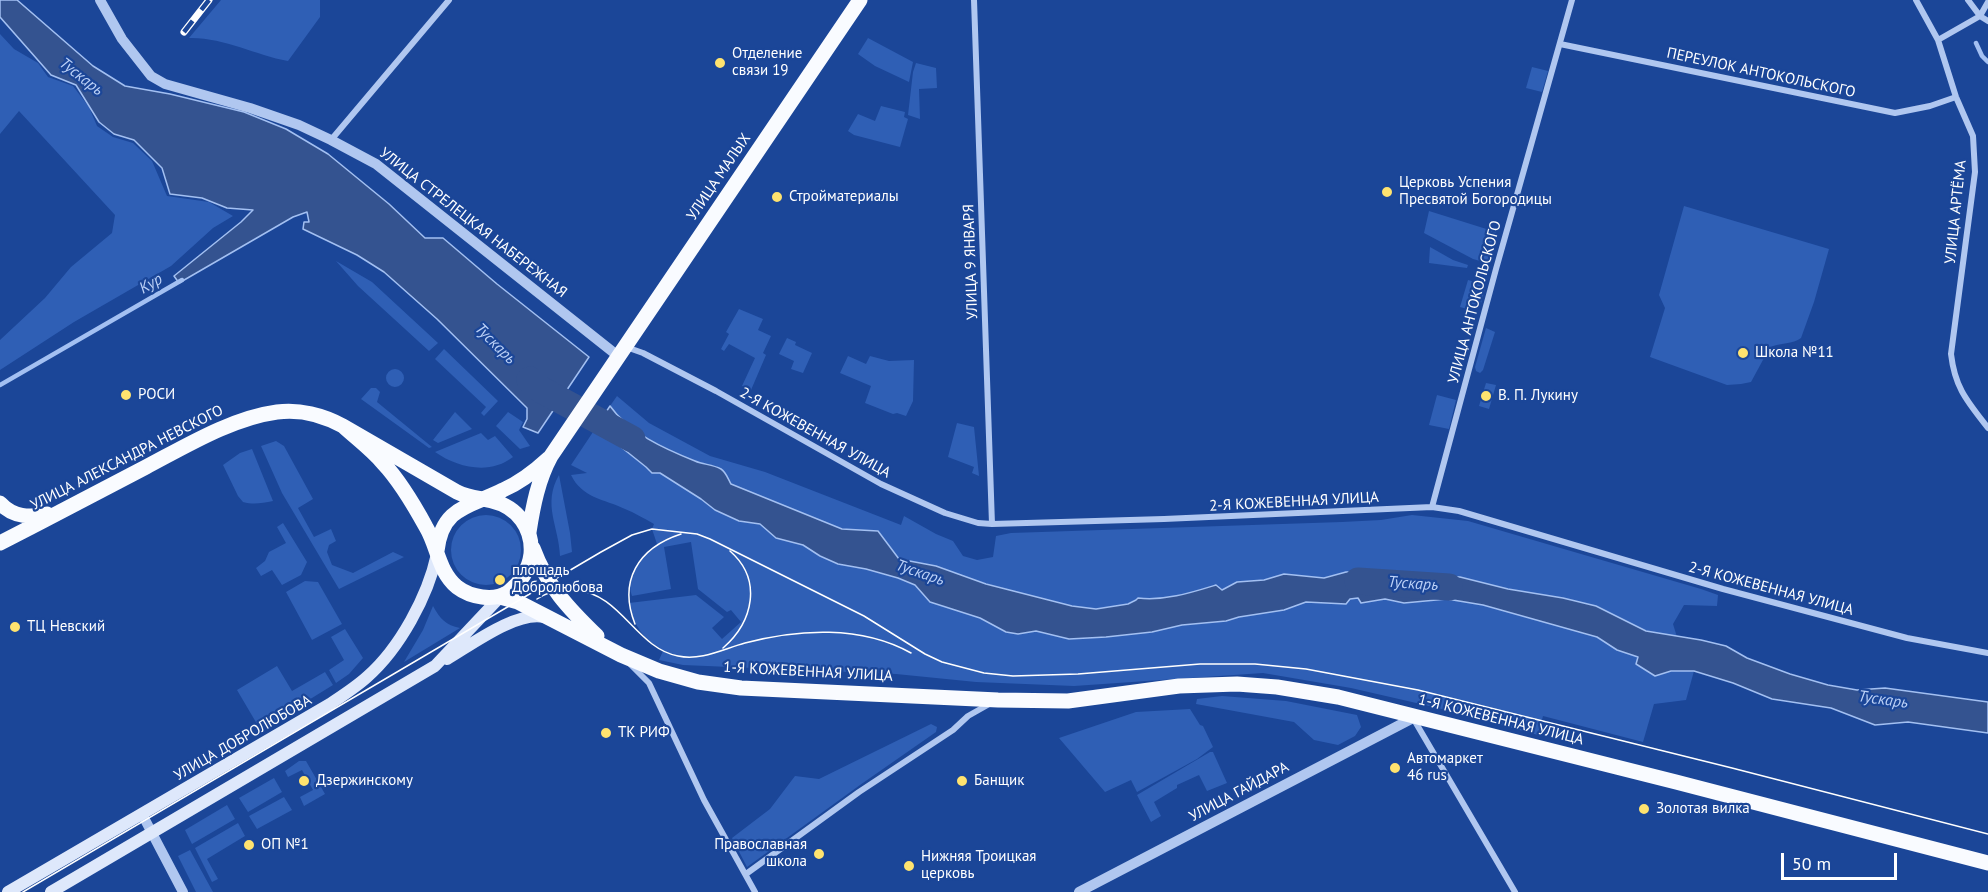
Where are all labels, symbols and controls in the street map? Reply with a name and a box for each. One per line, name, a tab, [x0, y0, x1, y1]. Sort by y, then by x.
street label: ПЕРЕУЛОК АНТОКОЛЬСКОГО	[1665, 44, 1857, 102]
place label: Отделение связи 19	[732, 45, 802, 80]
water label: Тускарь	[55, 54, 107, 100]
marker: Отделение связи 19	[713, 56, 727, 70]
street label: УЛИЦА МАЛЫХ	[683, 130, 755, 224]
street label: УЛИЦА СТРЕЛЕЦКАЯ НАБЕРЕЖНАЯ	[376, 144, 570, 302]
street label: УЛИЦА АРТЁМА	[1942, 159, 1970, 265]
place label: Церковь Успения Пресвятой Богородицы	[1399, 174, 1552, 209]
marker: Церковь Успения Пресвятой Богородицы	[1380, 185, 1394, 199]
place label: Стройматериалы	[789, 188, 899, 206]
marker: Стройматериалы	[770, 190, 784, 204]
street label: УЛИЦА 9 ЯНВАРЯ	[960, 204, 982, 320]
street label: УЛИЦА АНТОКОЛЬСКОГО	[1445, 219, 1505, 385]
water label: Кур	[136, 270, 166, 298]
water label: Тускарь	[470, 319, 520, 369]
place label: Школа №11	[1755, 344, 1834, 362]
marker: Школа №11	[1736, 346, 1750, 360]
street label: 2-Я КОЖЕВЕННАЯ УЛИЦА	[736, 384, 894, 482]
place label: РОСИ	[138, 386, 175, 404]
place label: В. П. Лукину	[1498, 387, 1578, 405]
marker: РОСИ	[119, 388, 133, 402]
marker: В. П. Лукину	[1479, 389, 1493, 403]
street label: УЛИЦА АЛЕКСАНДРА НЕВСКОГО	[28, 401, 226, 515]
street label: 2-Я КОЖЕВЕННАЯ УЛИЦА	[1209, 489, 1379, 515]
water label: Тускарь	[893, 556, 947, 590]
street label: 2-Я КОЖЕВЕННАЯ УЛИЦА	[1687, 558, 1855, 620]
place label: площадь Добролюбова	[512, 562, 603, 597]
marker: площадь Добролюбова	[493, 573, 507, 587]
water label: Тускарь	[1387, 573, 1439, 595]
place label: ТЦ Невский	[27, 618, 105, 636]
marker: ТЦ Невский	[8, 620, 22, 634]
street label: 1-Я КОЖЕВЕННАЯ УЛИЦА	[723, 659, 893, 685]
water label: Тускарь	[1857, 687, 1909, 713]
street label: УЛИЦА ДОБРОЛЮБОВА	[171, 691, 315, 785]
street label: 1-Я КОЖЕВЕННАЯ УЛИЦА	[1416, 691, 1586, 749]
place label: ТК РИФ	[618, 724, 670, 742]
marker: ТК РИФ	[599, 726, 613, 740]
place label: Автомаркет 46 rus	[1407, 750, 1483, 785]
street label: УЛИЦА ГАЙДАРА	[1186, 758, 1292, 826]
marker: Автомаркет 46 rus	[1388, 761, 1402, 775]
place label: Дзержинскому	[316, 772, 413, 790]
place label: Банщик	[974, 772, 1024, 790]
marker: Дзержинскому	[297, 774, 311, 788]
marker: Банщик	[955, 774, 969, 788]
place label: Золотая вилка	[1656, 800, 1750, 818]
marker: Золотая вилка	[1637, 802, 1651, 816]
place label: ОП №1	[261, 836, 309, 854]
place label: Православная школа	[714, 836, 807, 871]
marker: ОП №1	[242, 838, 256, 852]
scale bar	[1784, 841, 1900, 879]
marker: Православная школа	[812, 847, 826, 861]
place label: Нижняя Троицкая церковь	[921, 848, 1036, 883]
text: 50 m	[1792, 852, 1831, 875]
marker: Нижняя Троицкая церковь	[902, 859, 916, 873]

